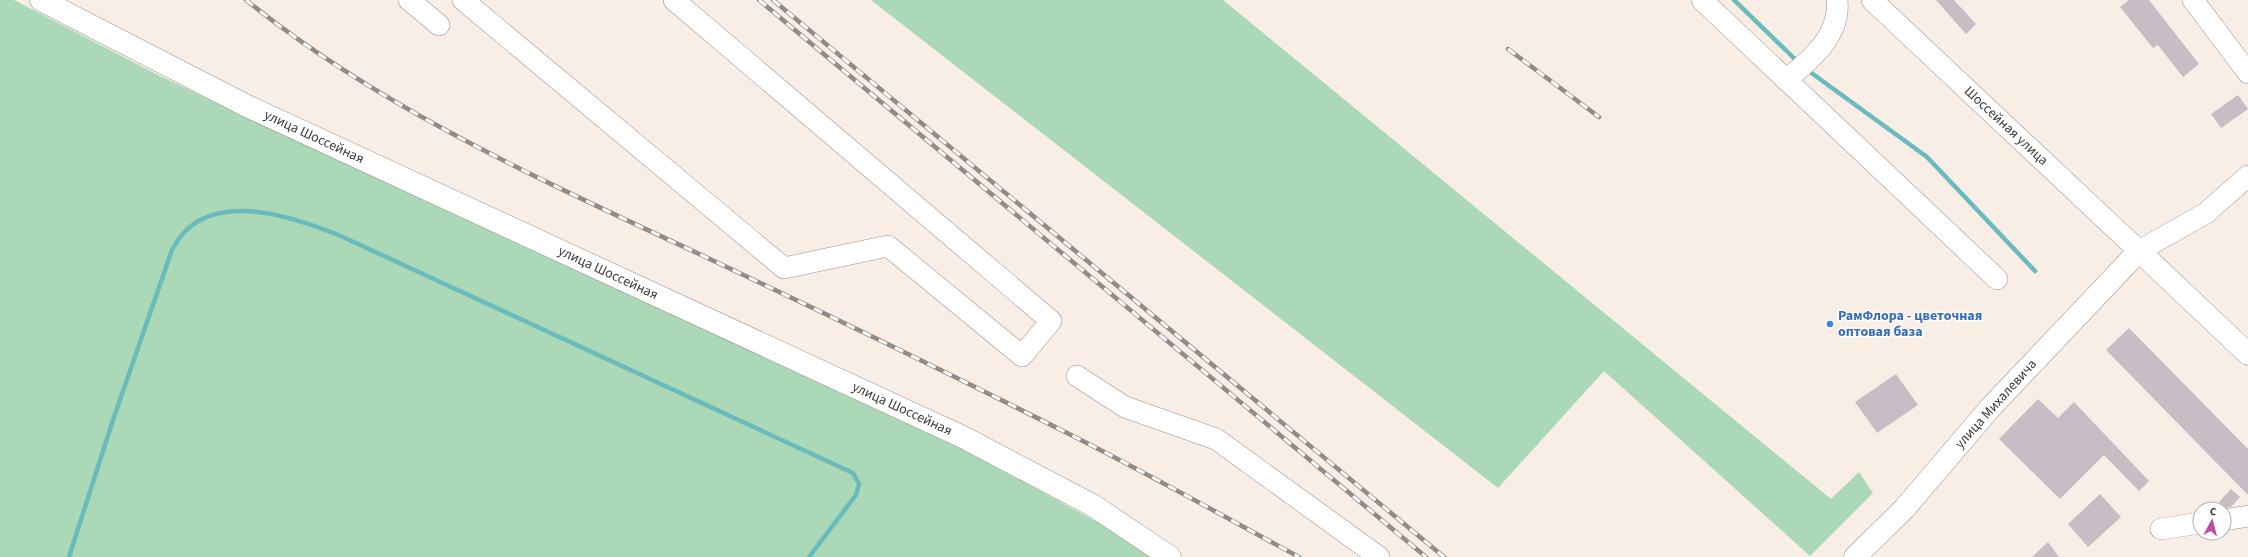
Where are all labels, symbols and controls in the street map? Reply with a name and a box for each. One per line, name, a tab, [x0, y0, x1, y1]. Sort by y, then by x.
street label: Шоссейная улица	[1959, 82, 2053, 170]
street label: улица Шоссейная	[261, 105, 367, 169]
street label: улица Шоссейная	[555, 241, 661, 305]
place label: РамФлора - цветочная оптовая база	[1838, 306, 1982, 342]
marker: РамФлора - цветочная оптовая база	[1825, 319, 1835, 329]
street label: улица Михалевича	[1950, 355, 2042, 453]
street label: улица Шоссейная	[849, 377, 955, 441]
north arrow	[2192, 501, 2232, 541]
text: С	[2209, 504, 2218, 519]

